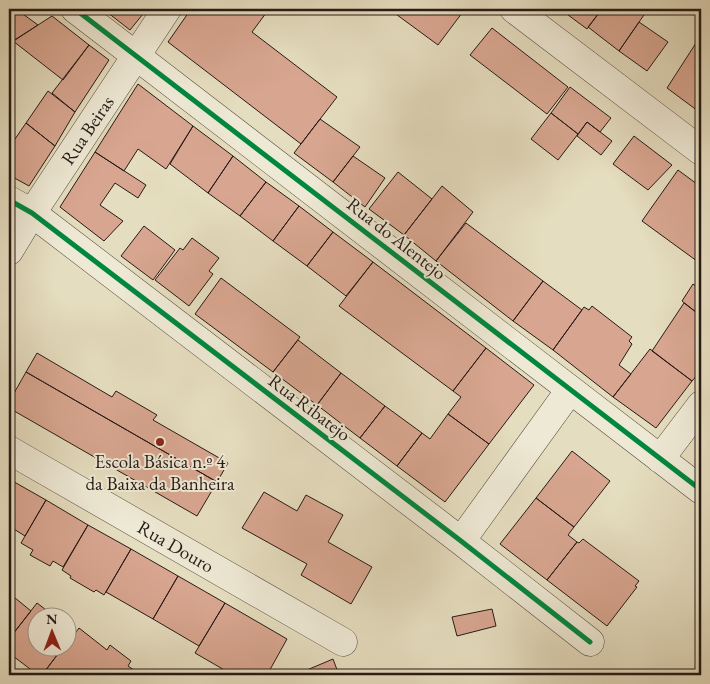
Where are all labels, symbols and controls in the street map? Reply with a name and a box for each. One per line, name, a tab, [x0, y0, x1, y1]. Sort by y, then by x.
street label: Rua Beiras	[55, 91, 120, 170]
street label: Rua do Alentejo	[342, 192, 452, 285]
street label: Rua Ribatejo	[263, 368, 356, 447]
marker: Escola Básica n.º 4 da Baixa da Banheira	[154, 436, 166, 448]
place label: Escola Básica n.º 4 da Baixa da Banheira	[85, 449, 235, 496]
street label: Rua Douro	[133, 514, 219, 578]
north arrow	[28, 606, 78, 656]
text: N	[46, 610, 58, 628]

